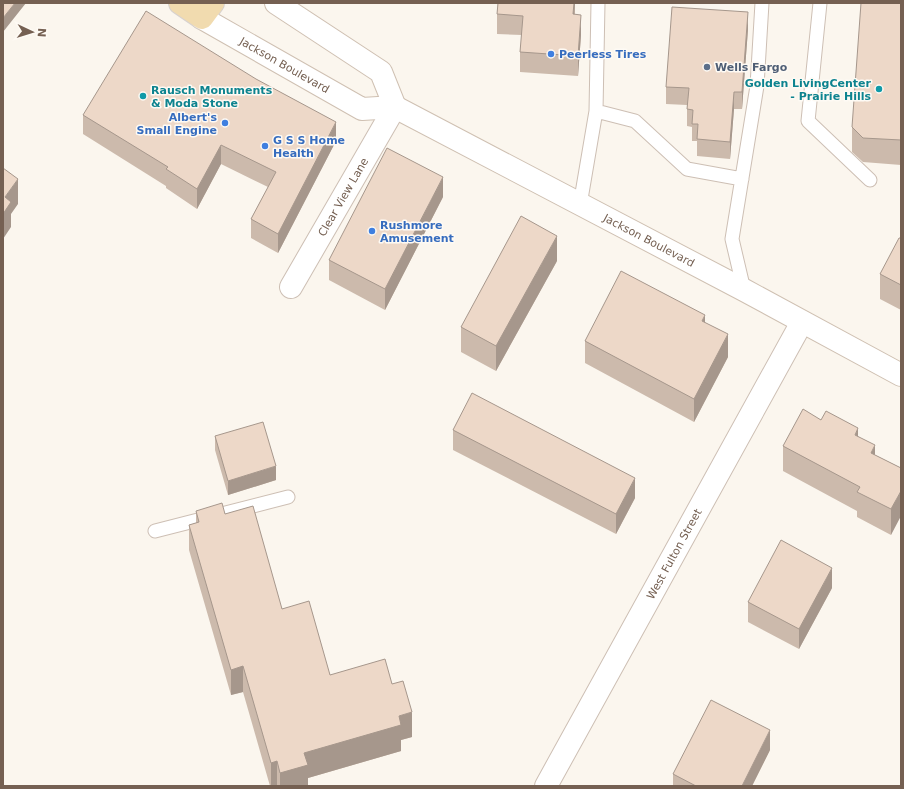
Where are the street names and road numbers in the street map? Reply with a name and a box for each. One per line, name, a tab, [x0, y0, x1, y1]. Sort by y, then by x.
street label: Jackson Boulevard	[236, 34, 331, 96]
street label: Clear View Lane	[316, 155, 371, 239]
street label: Jackson Boulevard	[600, 211, 697, 270]
street label: West Fulton Street	[644, 506, 705, 602]

